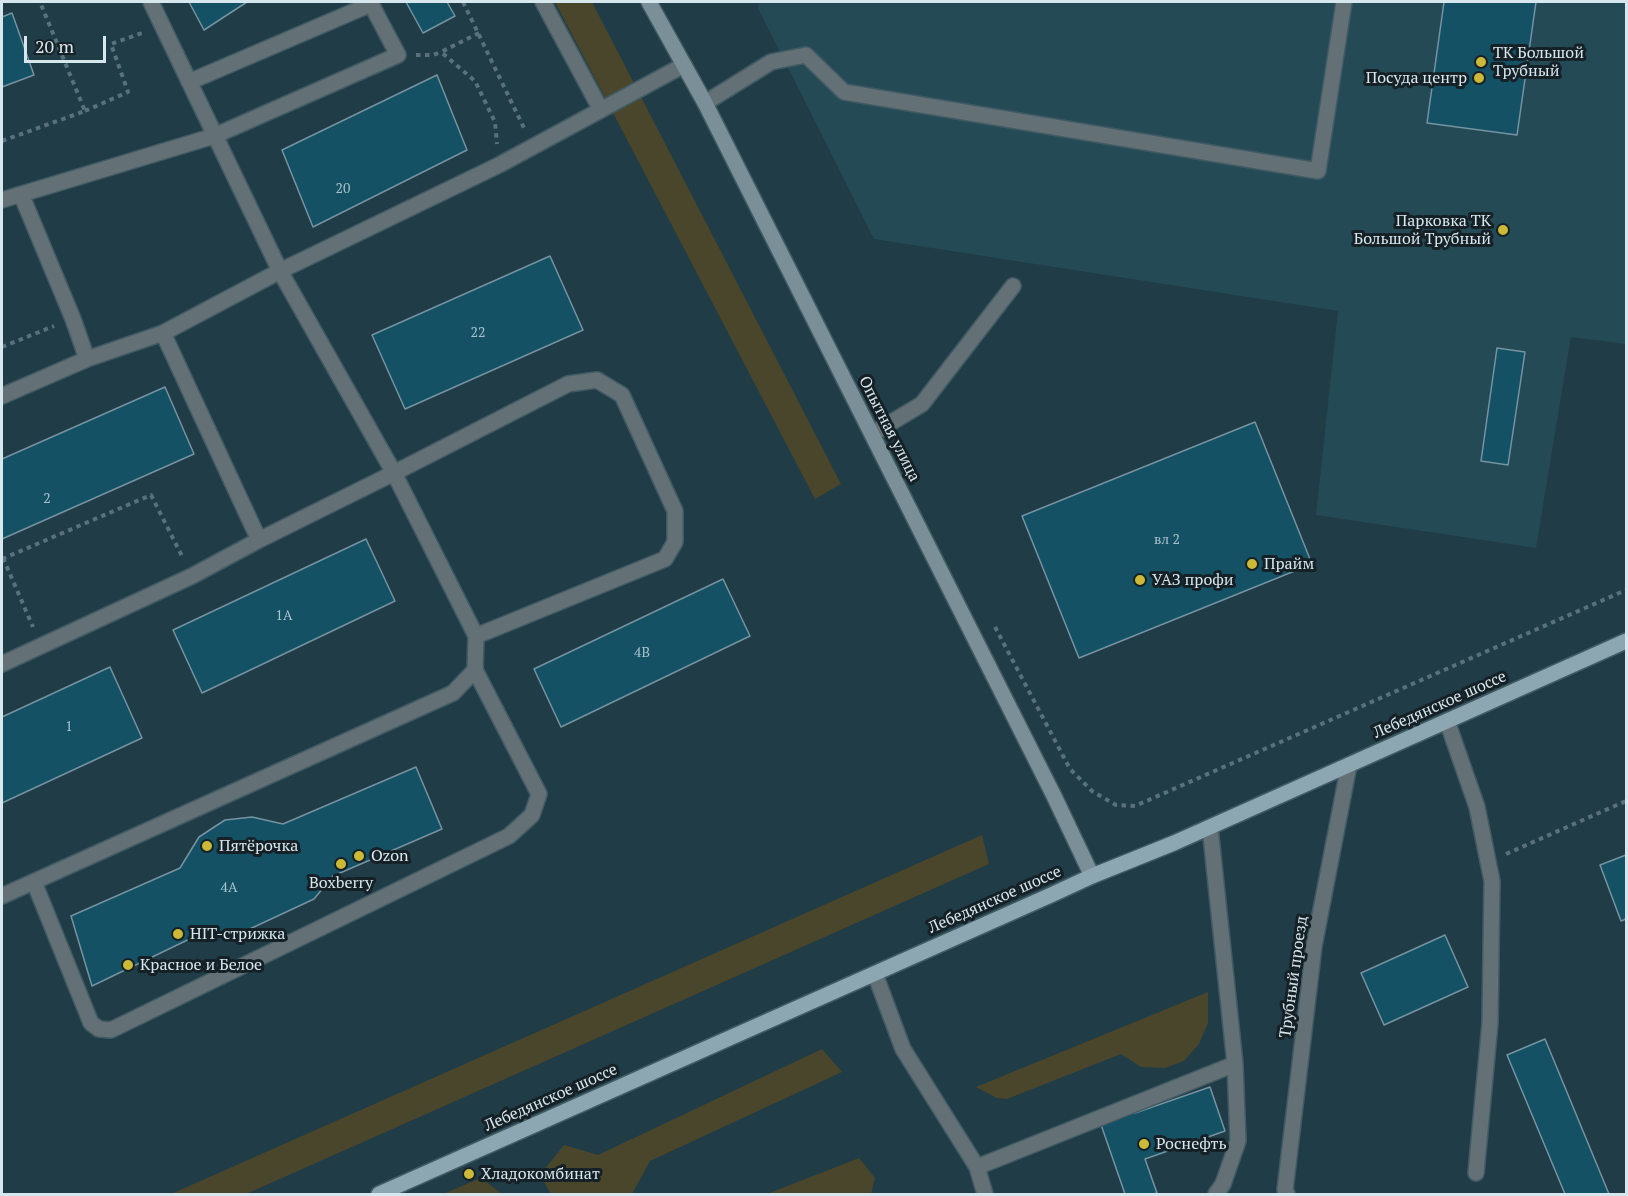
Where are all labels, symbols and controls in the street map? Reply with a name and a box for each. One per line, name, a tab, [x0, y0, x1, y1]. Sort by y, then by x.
scale bar	[27, 24, 110, 62]
text: 20 m	[35, 34, 74, 58]
place label: ТК Большой Трубный	[1493, 43, 1584, 81]
marker: ТК Большой Трубный	[1474, 55, 1488, 69]
place label: Посуда центр	[1366, 68, 1467, 88]
marker: Посуда центр	[1472, 71, 1486, 85]
house number: 20	[336, 181, 350, 197]
place label: Парковка ТК Большой Трубный	[1354, 211, 1491, 249]
marker: Парковка ТК Большой Трубный	[1496, 223, 1510, 237]
house number: 22	[471, 325, 485, 341]
street label: Опытная улица	[854, 373, 924, 485]
house number: 2	[43, 491, 51, 507]
house number: вл 2	[1154, 532, 1180, 548]
place label: Прайм	[1264, 554, 1314, 574]
marker: Прайм	[1245, 557, 1259, 571]
place label: УАЗ профи	[1152, 570, 1234, 590]
marker: УАЗ профи	[1133, 573, 1147, 587]
house number: 1А	[275, 608, 293, 624]
house number: 4В	[634, 645, 650, 661]
street label: Лебедянское шоссе	[1370, 667, 1510, 743]
house number: 1	[65, 719, 73, 735]
place label: Пятёрочка	[219, 836, 298, 856]
marker: Пятёрочка	[200, 839, 214, 853]
place label: Ozon	[371, 846, 409, 866]
marker: Ozon	[352, 849, 366, 863]
marker: Boxberry	[334, 857, 348, 871]
street label: Лебедянское шоссе	[925, 862, 1065, 938]
place label: Boxberry	[309, 873, 373, 893]
house number: 4А	[220, 880, 238, 896]
street label: Трубный проезд	[1276, 915, 1312, 1039]
place label: HIT-стрижка	[190, 924, 285, 944]
marker: HIT-стрижка	[171, 927, 185, 941]
place label: Красное и Белое	[140, 955, 262, 975]
marker: Красное и Белое	[121, 958, 135, 972]
street label: Лебедянское шоссе	[481, 1060, 621, 1136]
place label: Роснефть	[1156, 1134, 1227, 1154]
marker: Роснефть	[1137, 1137, 1151, 1151]
place label: Хладокомбинат	[481, 1164, 600, 1184]
marker: Хладокомбинат	[462, 1167, 476, 1181]

